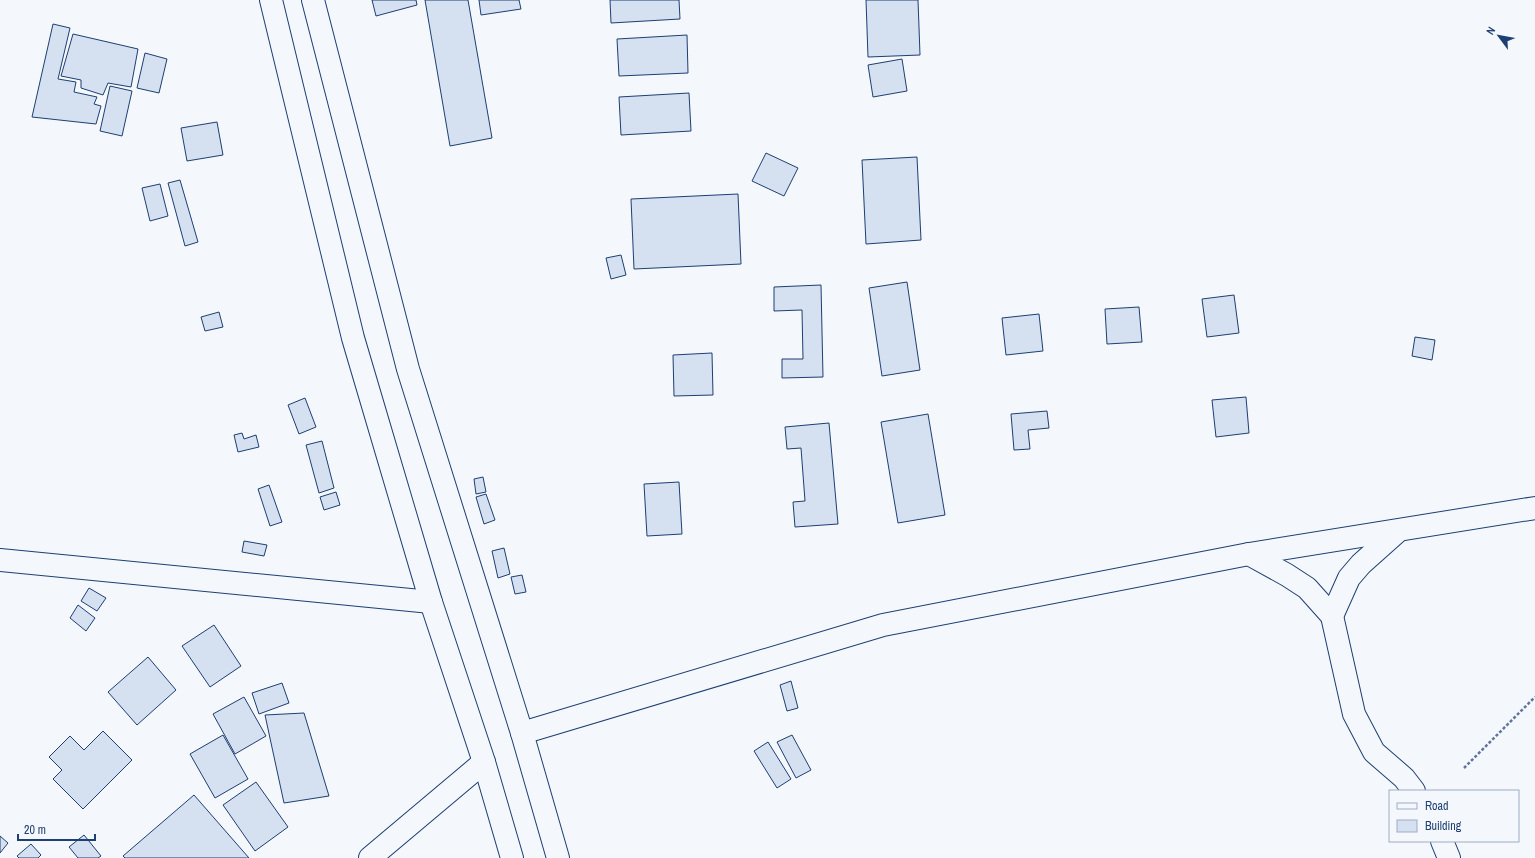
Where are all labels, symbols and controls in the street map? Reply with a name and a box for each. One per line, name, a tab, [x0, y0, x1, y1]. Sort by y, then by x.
north arrow	[1479, 16, 1519, 56]
text: N	[1483, 24, 1498, 37]
legend	[1389, 790, 1519, 842]
text: Road	[1425, 798, 1449, 814]
scale bar	[18, 816, 95, 842]
text: Building	[1425, 818, 1462, 834]
text: 20 m	[24, 822, 46, 838]

